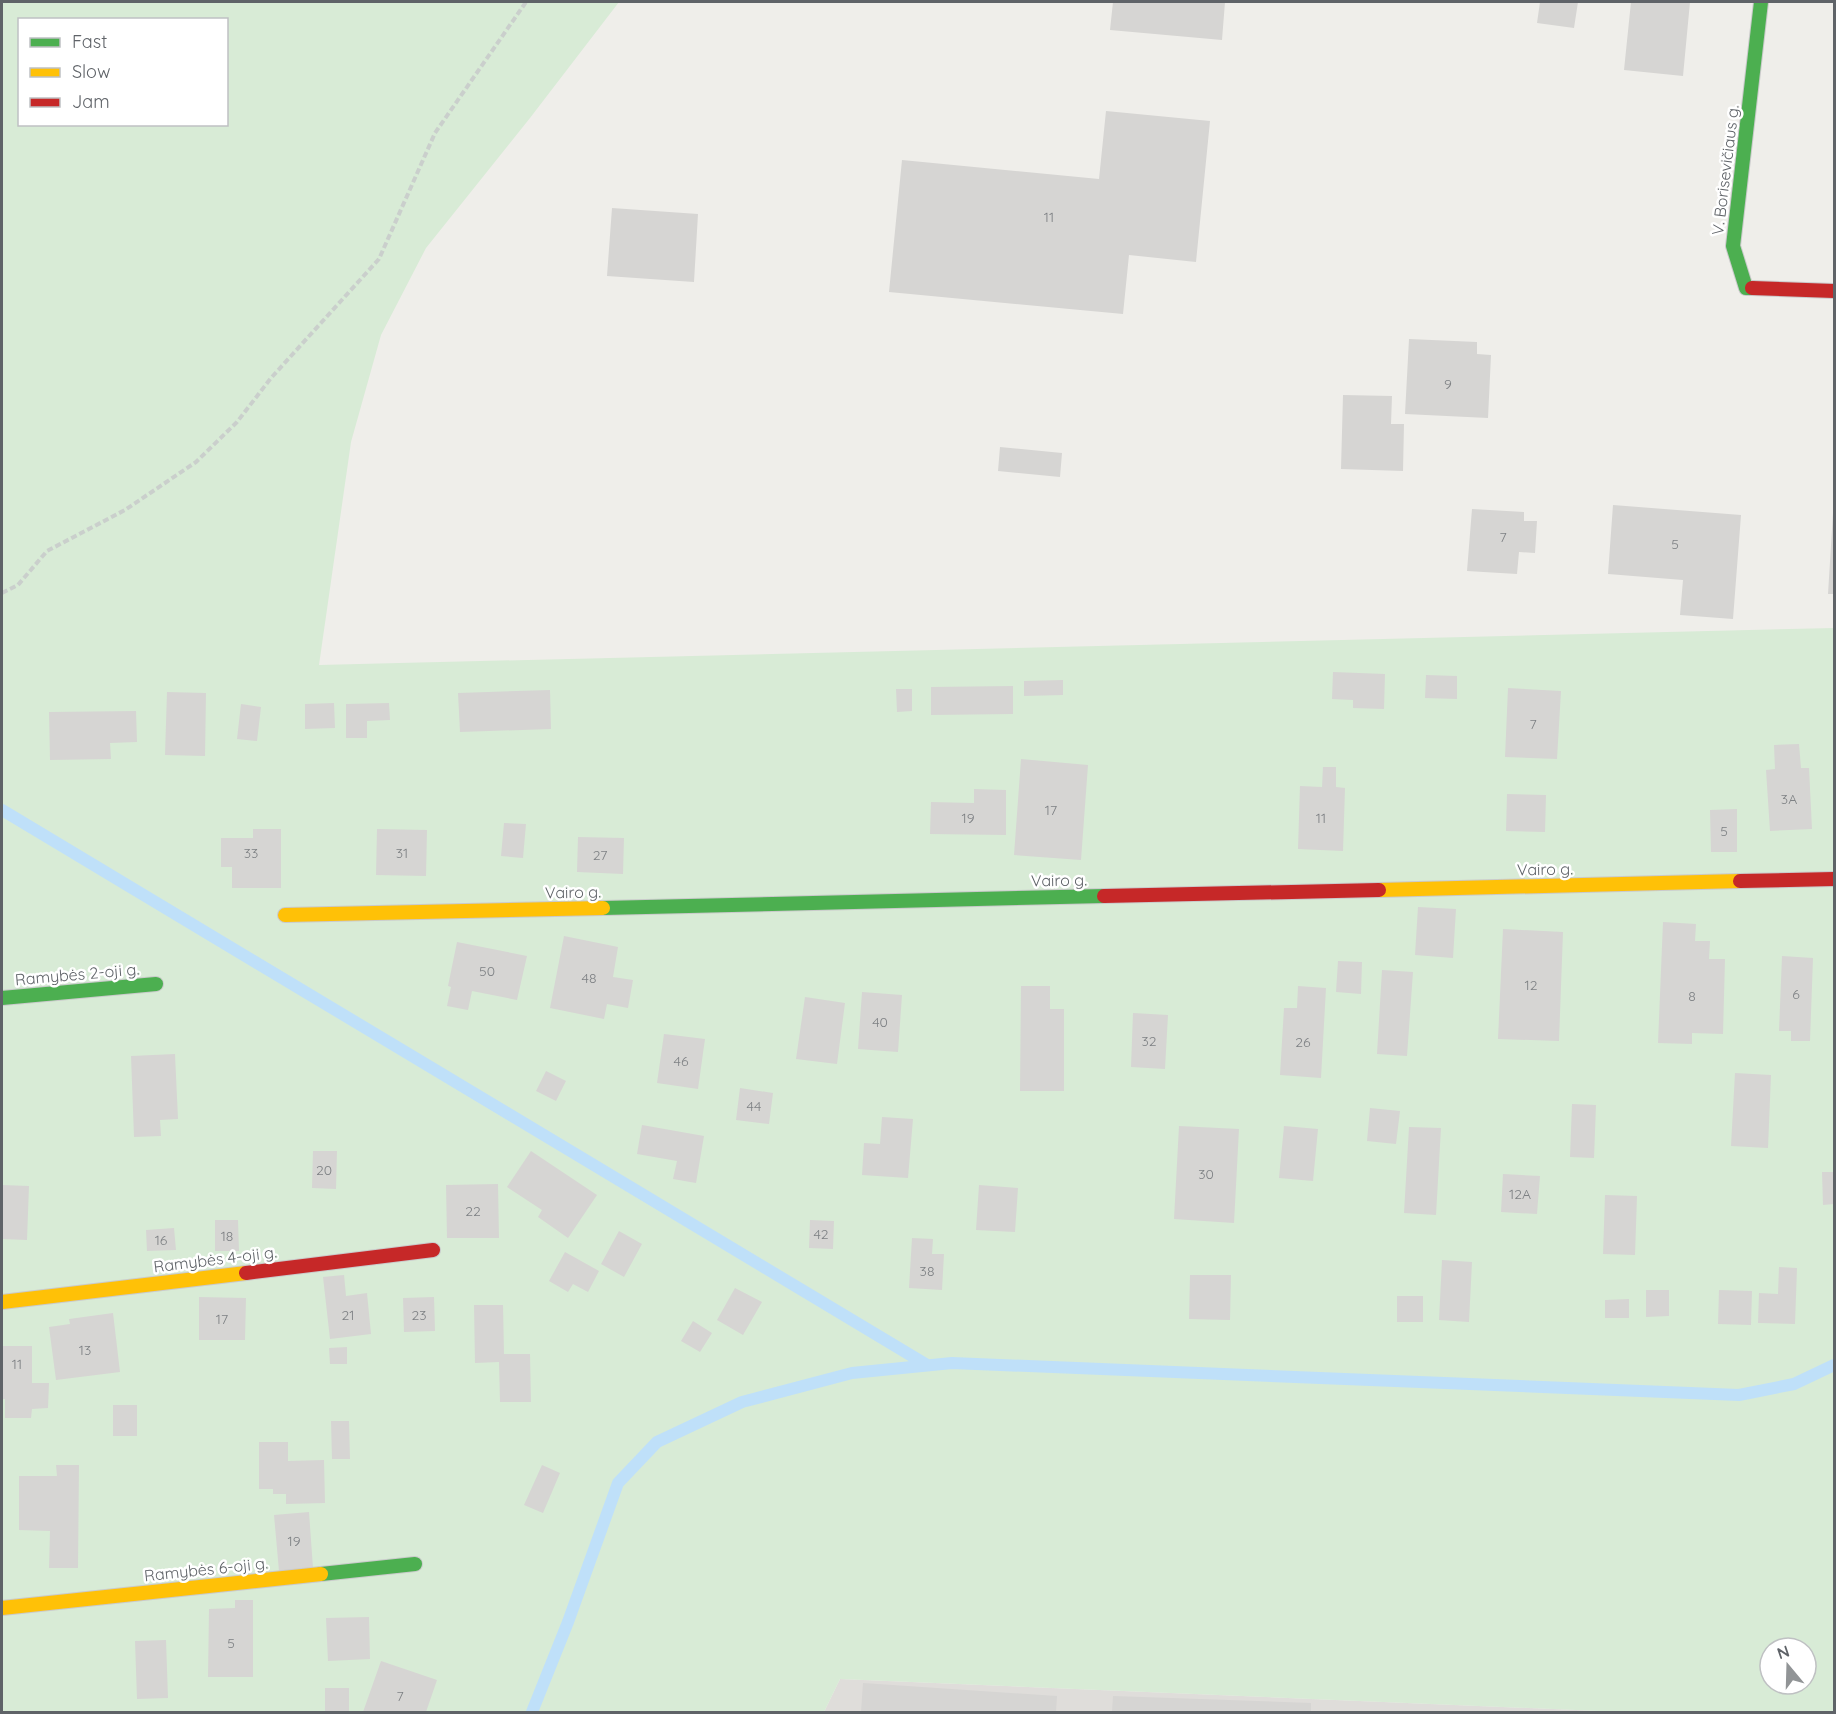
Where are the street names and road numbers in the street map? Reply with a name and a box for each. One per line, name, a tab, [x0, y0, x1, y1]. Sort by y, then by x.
street label: V. Borisevičiaus g.	[1707, 104, 1743, 236]
street label: Vairo g.	[1517, 859, 1573, 879]
street label: Vairo g.	[1031, 870, 1087, 890]
street label: Vairo g.	[545, 882, 601, 902]
street label: Ramybės 2-oji g.	[14, 959, 140, 989]
street label: Ramybės 4-oji g.	[152, 1242, 278, 1276]
street label: Ramybės 6-oji g.	[143, 1553, 269, 1585]

